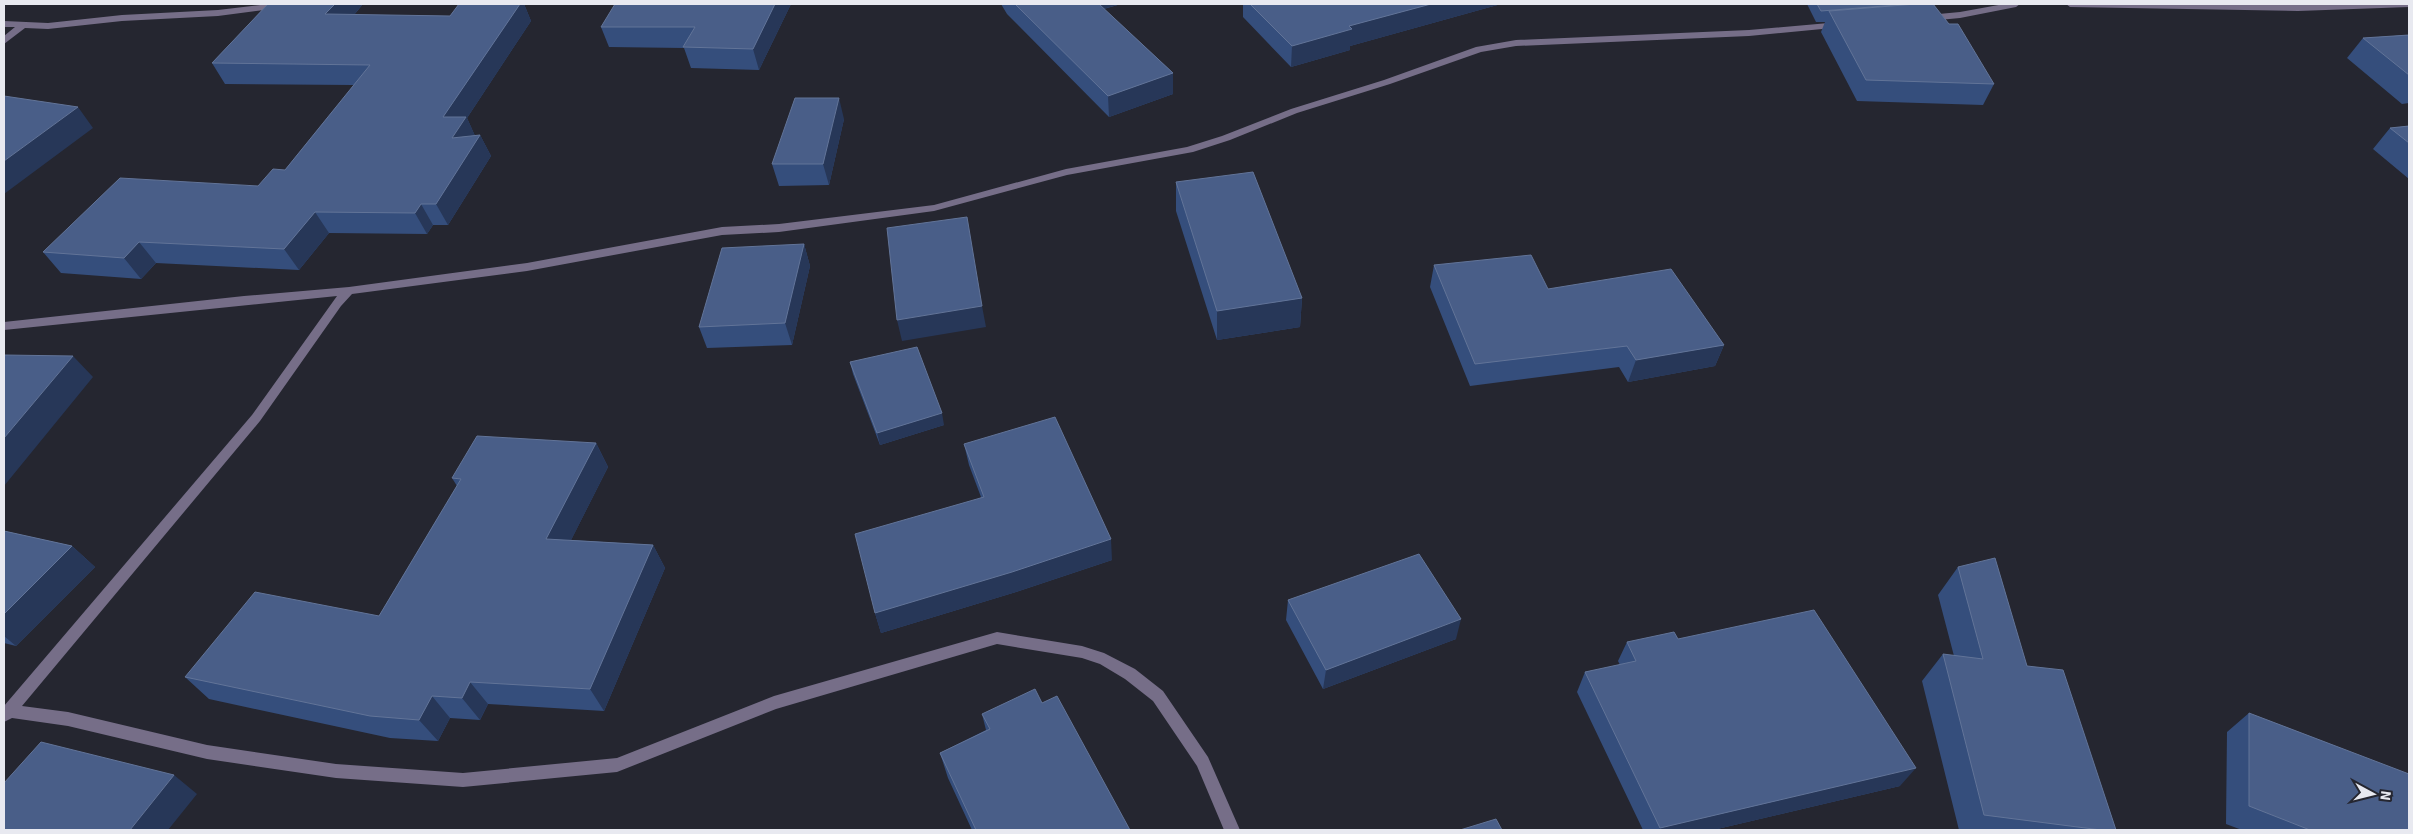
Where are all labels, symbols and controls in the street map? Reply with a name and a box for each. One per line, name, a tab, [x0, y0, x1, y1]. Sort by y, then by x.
north arrow	[2348, 769, 2398, 819]
text: N	[2376, 790, 2394, 801]

